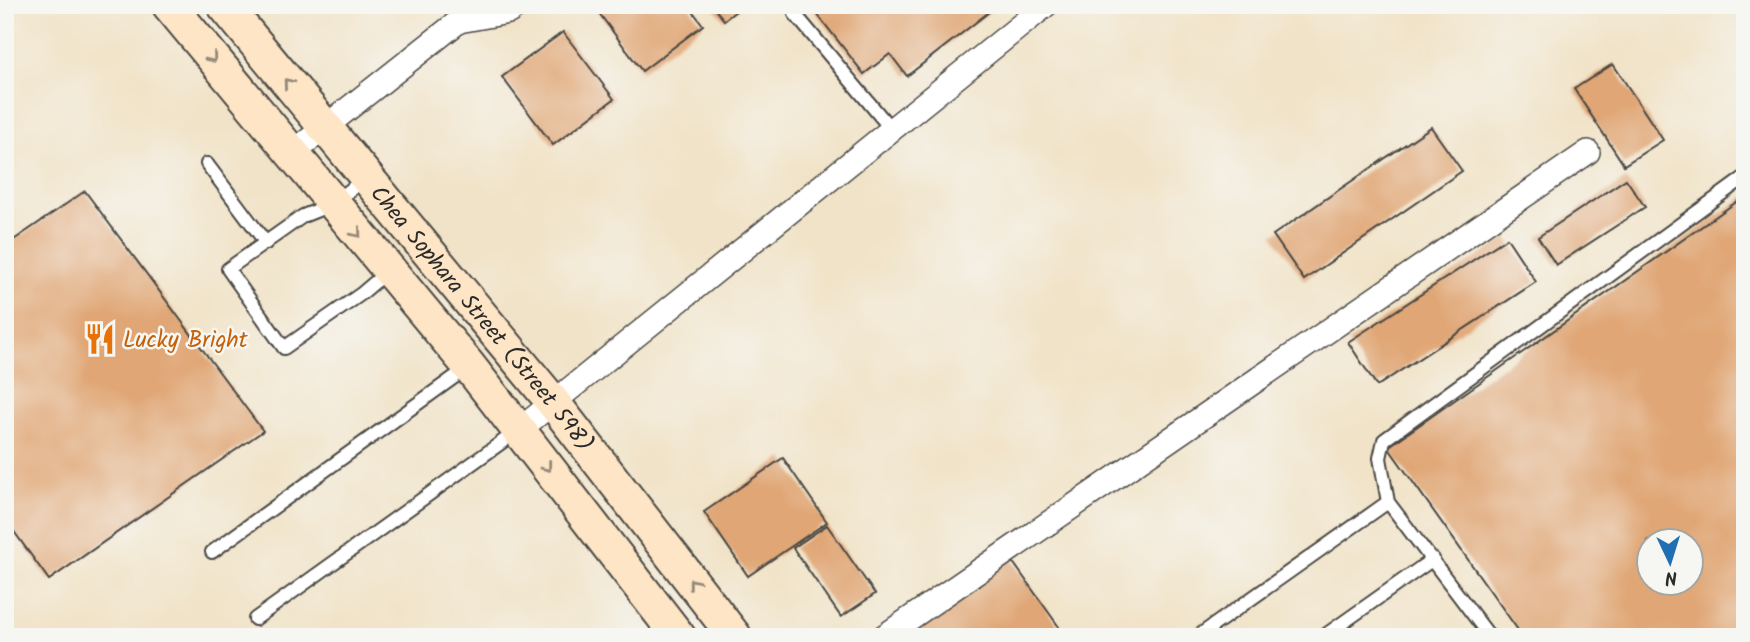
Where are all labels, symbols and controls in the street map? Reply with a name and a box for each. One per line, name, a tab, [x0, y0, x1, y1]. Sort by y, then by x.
one-way arrow	[204, 50, 216, 63]
one-way arrow	[284, 78, 296, 91]
street label: Chea Sophara Street (Street 598)	[360, 178, 601, 461]
one-way arrow	[349, 225, 361, 238]
restaurant icon: Lucky Bright	[83, 322, 117, 356]
place label: Lucky Bright	[123, 323, 249, 359]
one-way arrow	[539, 459, 552, 471]
north arrow	[1634, 526, 1704, 596]
text: N	[1664, 562, 1678, 592]
one-way arrow	[689, 578, 702, 590]

